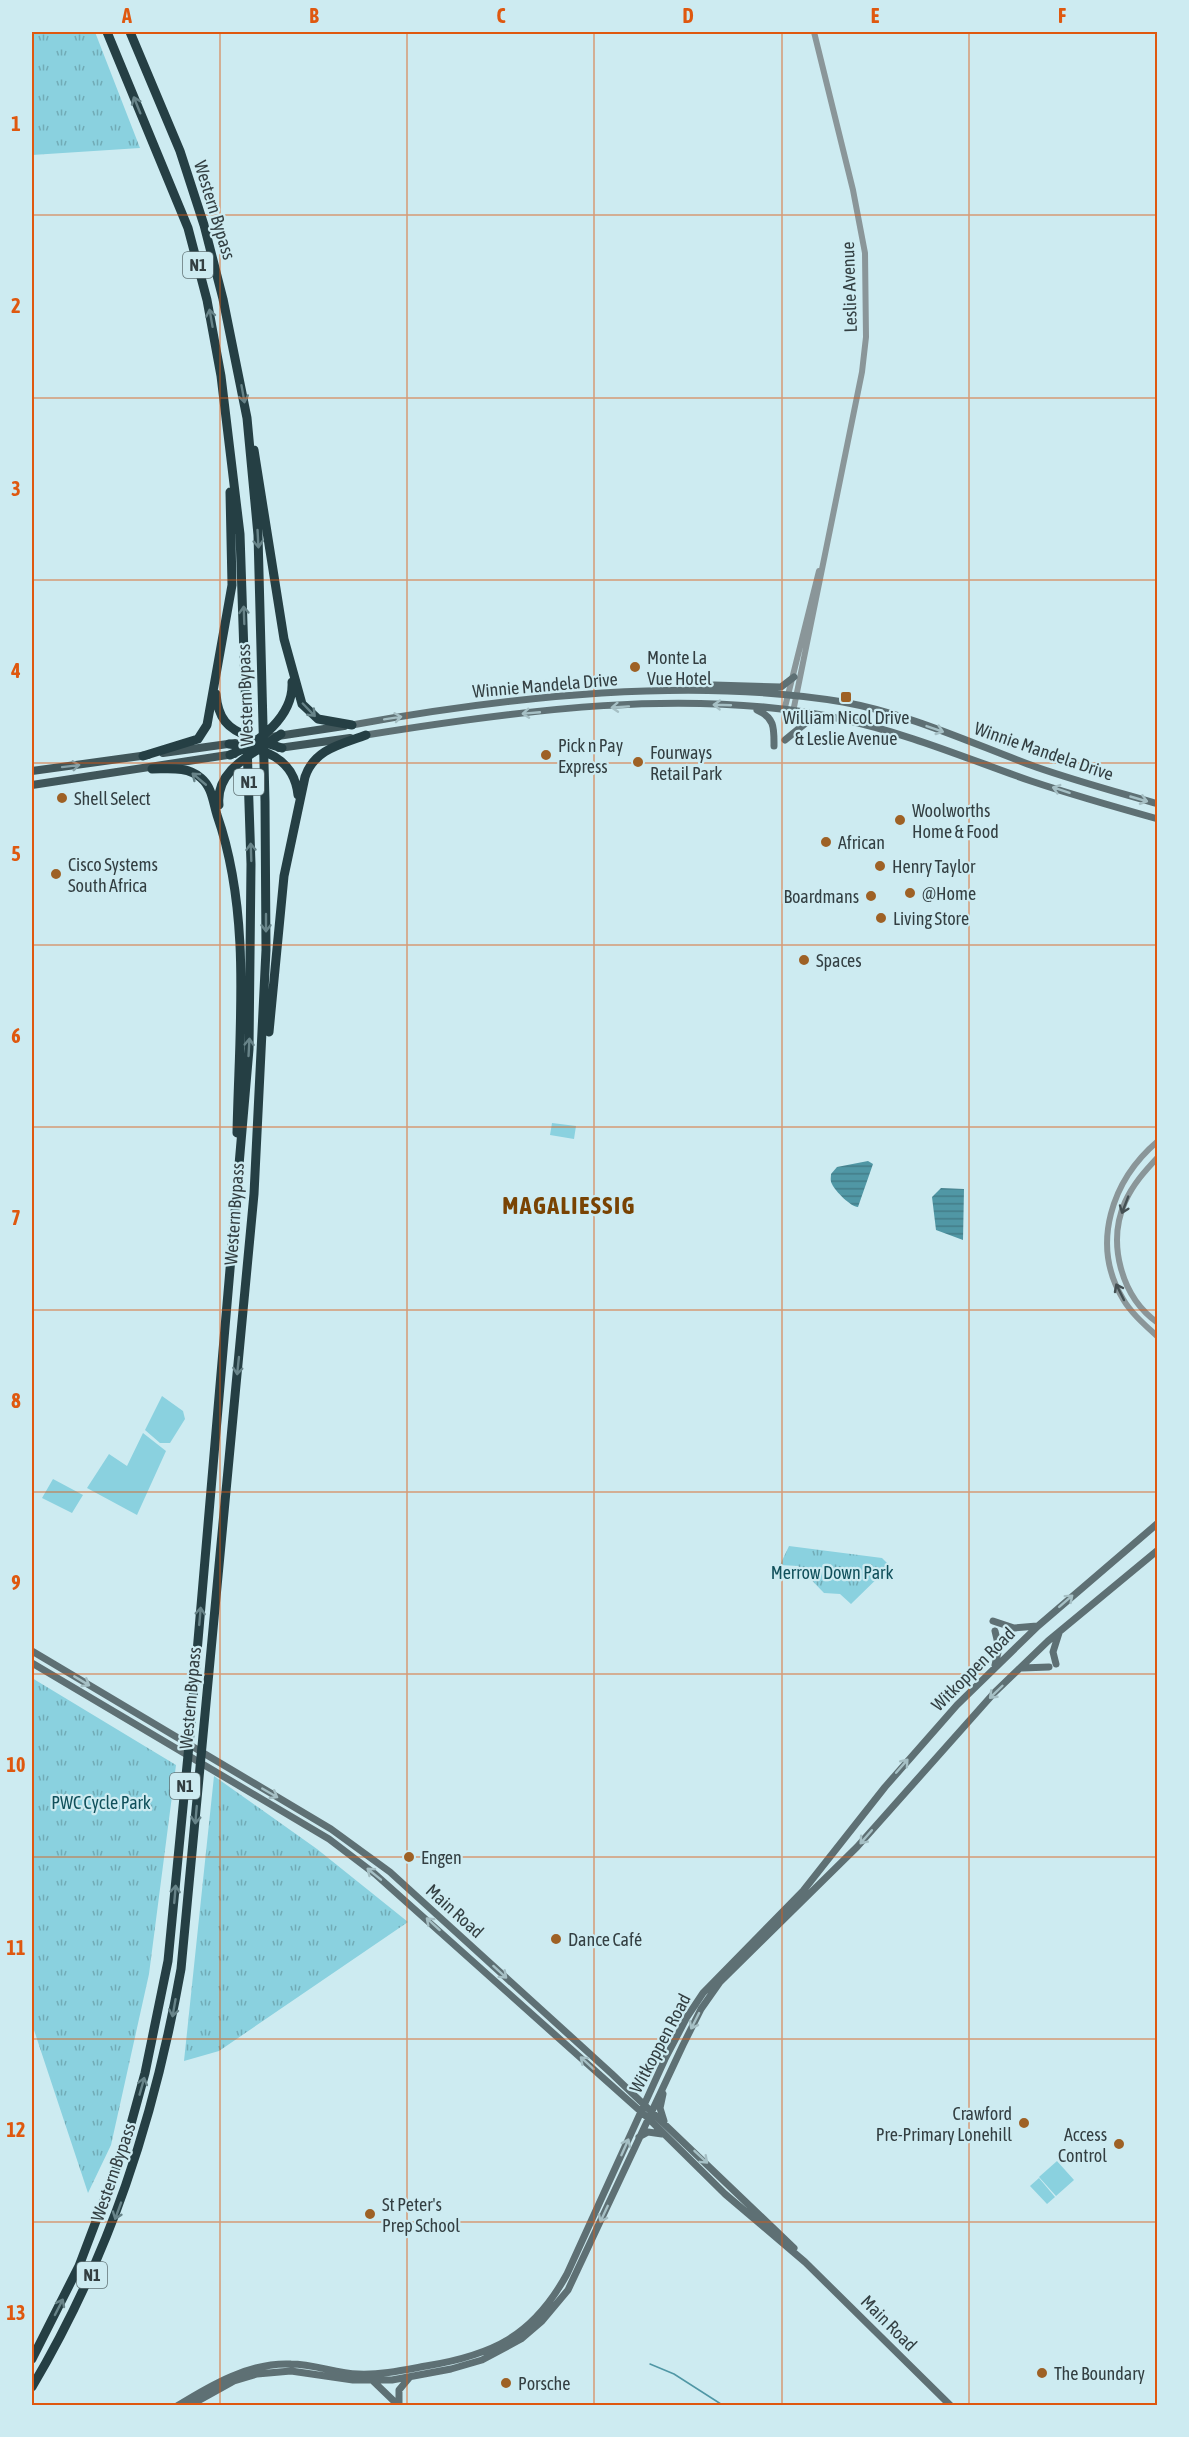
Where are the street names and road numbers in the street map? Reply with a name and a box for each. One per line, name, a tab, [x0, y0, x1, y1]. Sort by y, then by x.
street label: Western Bypass	[190, 158, 240, 262]
street label: Leslie Avenue	[837, 241, 861, 333]
road number: N1	[183, 252, 213, 278]
street label: Western Bypass	[233, 644, 257, 746]
street label: Winnie Mandela Drive	[471, 668, 619, 702]
street label: Winnie Mandela Drive	[972, 717, 1116, 785]
road number: N1	[234, 769, 264, 795]
street label: Western Bypass	[220, 1162, 248, 1266]
street label: Witkoppen Road	[927, 1623, 1019, 1715]
street label: Western Bypass	[175, 1646, 205, 1750]
road number: N1	[170, 1773, 200, 1799]
street label: Main Road	[422, 1880, 488, 1942]
street label: Witkoppen Road	[625, 1990, 695, 2096]
street label: Western Bypass	[86, 2120, 140, 2224]
road number: N1	[77, 2262, 107, 2288]
street label: Main Road	[857, 2291, 921, 2355]

